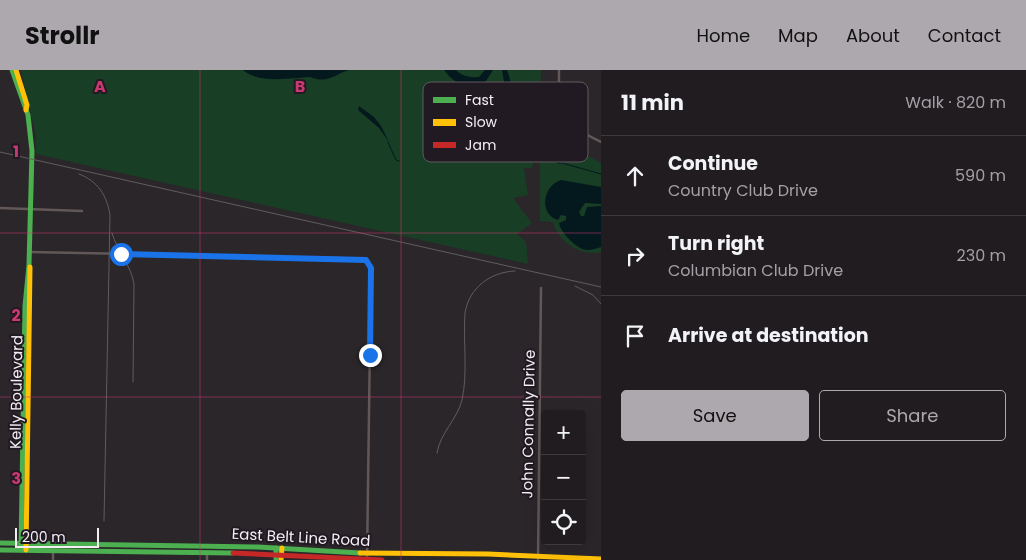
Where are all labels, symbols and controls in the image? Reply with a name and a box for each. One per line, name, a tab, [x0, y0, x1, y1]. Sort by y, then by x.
text: Strollr	[25, 19, 100, 52]
text: Home	[696, 23, 750, 48]
text: Map	[778, 23, 818, 48]
text: About	[846, 23, 900, 48]
text: Contact	[928, 23, 1001, 48]
text: A	[94, 75, 106, 98]
text: B	[295, 75, 305, 98]
legend	[423, 82, 588, 162]
text: 11 min	[621, 88, 684, 117]
text: Fast	[465, 90, 494, 110]
text: Walk · 820 m	[905, 91, 1006, 114]
text: Slow	[465, 112, 498, 132]
text: Jam	[465, 135, 496, 155]
text: 1	[13, 140, 19, 163]
text: Continue	[668, 150, 758, 177]
icon: ahead	[621, 162, 649, 190]
text: 590 m	[955, 164, 1006, 187]
text: Country Club Drive	[668, 179, 818, 202]
text: Turn right	[668, 230, 764, 257]
icon: right	[621, 242, 649, 270]
route start	[110, 243, 133, 266]
text: 230 m	[957, 244, 1006, 267]
text: Columbian Club Drive	[668, 259, 843, 282]
text: 2	[11, 304, 21, 327]
icon: arrive	[621, 322, 649, 350]
text: Arrive at destination	[668, 322, 869, 349]
street label: Kelly Boulevard	[5, 335, 27, 449]
route end	[359, 344, 382, 367]
street label: John Connally Drive	[516, 349, 540, 499]
button: Save	[621, 390, 809, 441]
button: Share	[819, 390, 1006, 441]
map controls	[541, 410, 586, 545]
button: +	[541, 410, 586, 455]
button: −	[541, 455, 586, 500]
text: 3	[11, 467, 21, 490]
button: locate	[541, 500, 586, 545]
street label: East Belt Line Road	[231, 523, 371, 551]
scale bar	[15, 525, 99, 548]
text: 200 m	[22, 527, 66, 547]

